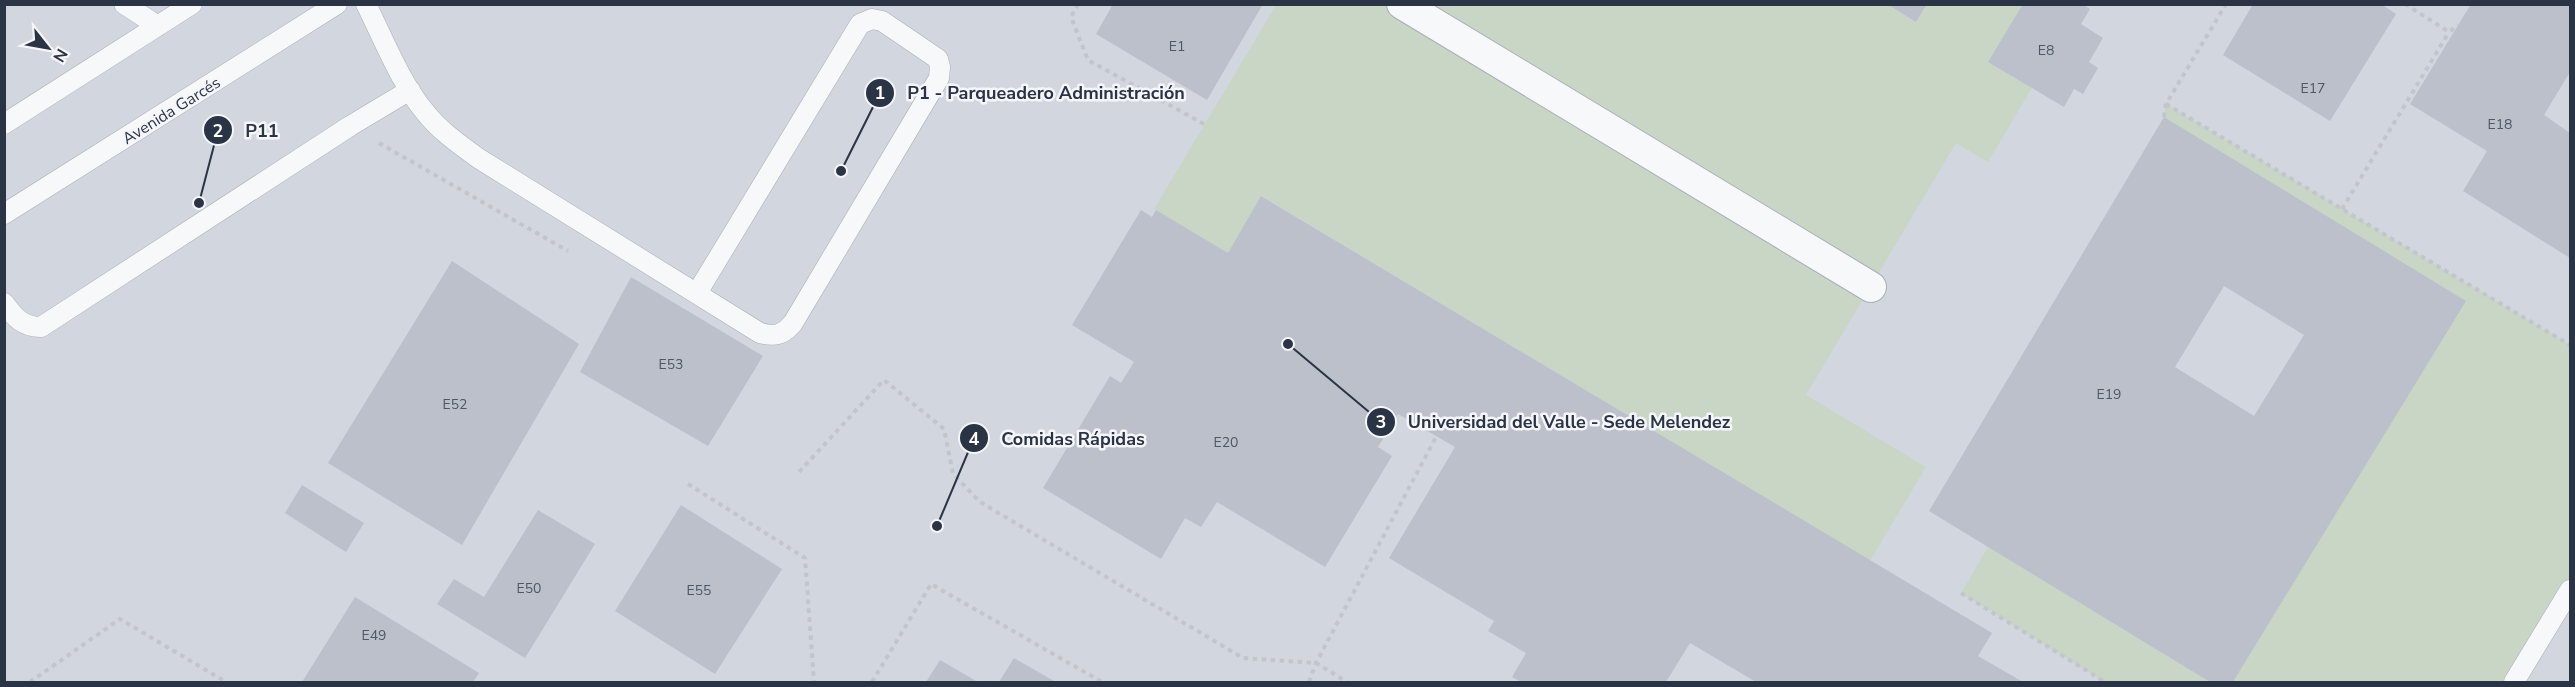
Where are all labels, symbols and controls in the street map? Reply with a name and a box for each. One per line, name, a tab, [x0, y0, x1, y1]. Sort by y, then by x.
north arrow	[18, 18, 78, 78]
house number: E1	[1169, 37, 1185, 56]
house number: E8	[2038, 41, 2054, 60]
text: N	[47, 44, 73, 66]
street label: Avenida Garcés	[118, 72, 225, 150]
callout: P1 - Parqueadero Administración	[865, 75, 1197, 111]
house number: E17	[2301, 79, 2325, 98]
text: 1	[875, 81, 885, 105]
text: P1 - Parqueadero Administración	[907, 81, 1185, 105]
callout: P11	[203, 112, 291, 148]
house number: E18	[2488, 115, 2512, 134]
text: 2	[213, 119, 223, 143]
text: P11	[245, 119, 279, 143]
house number: E53	[659, 355, 683, 374]
house number: E19	[2097, 385, 2121, 404]
house number: E52	[443, 395, 467, 414]
callout: Universidad del Valle - Sede Melendez	[1366, 404, 1742, 440]
text: 3	[1376, 410, 1386, 434]
text: Universidad del Valle - Sede Melendez	[1408, 410, 1731, 434]
callout: Comidas Rápidas	[959, 420, 1157, 456]
text: 4	[969, 427, 980, 451]
text: Comidas Rápidas	[1001, 427, 1145, 451]
house number: E20	[1214, 433, 1238, 452]
house number: E50	[517, 579, 541, 598]
house number: E55	[687, 581, 711, 600]
house number: E49	[362, 626, 386, 645]

